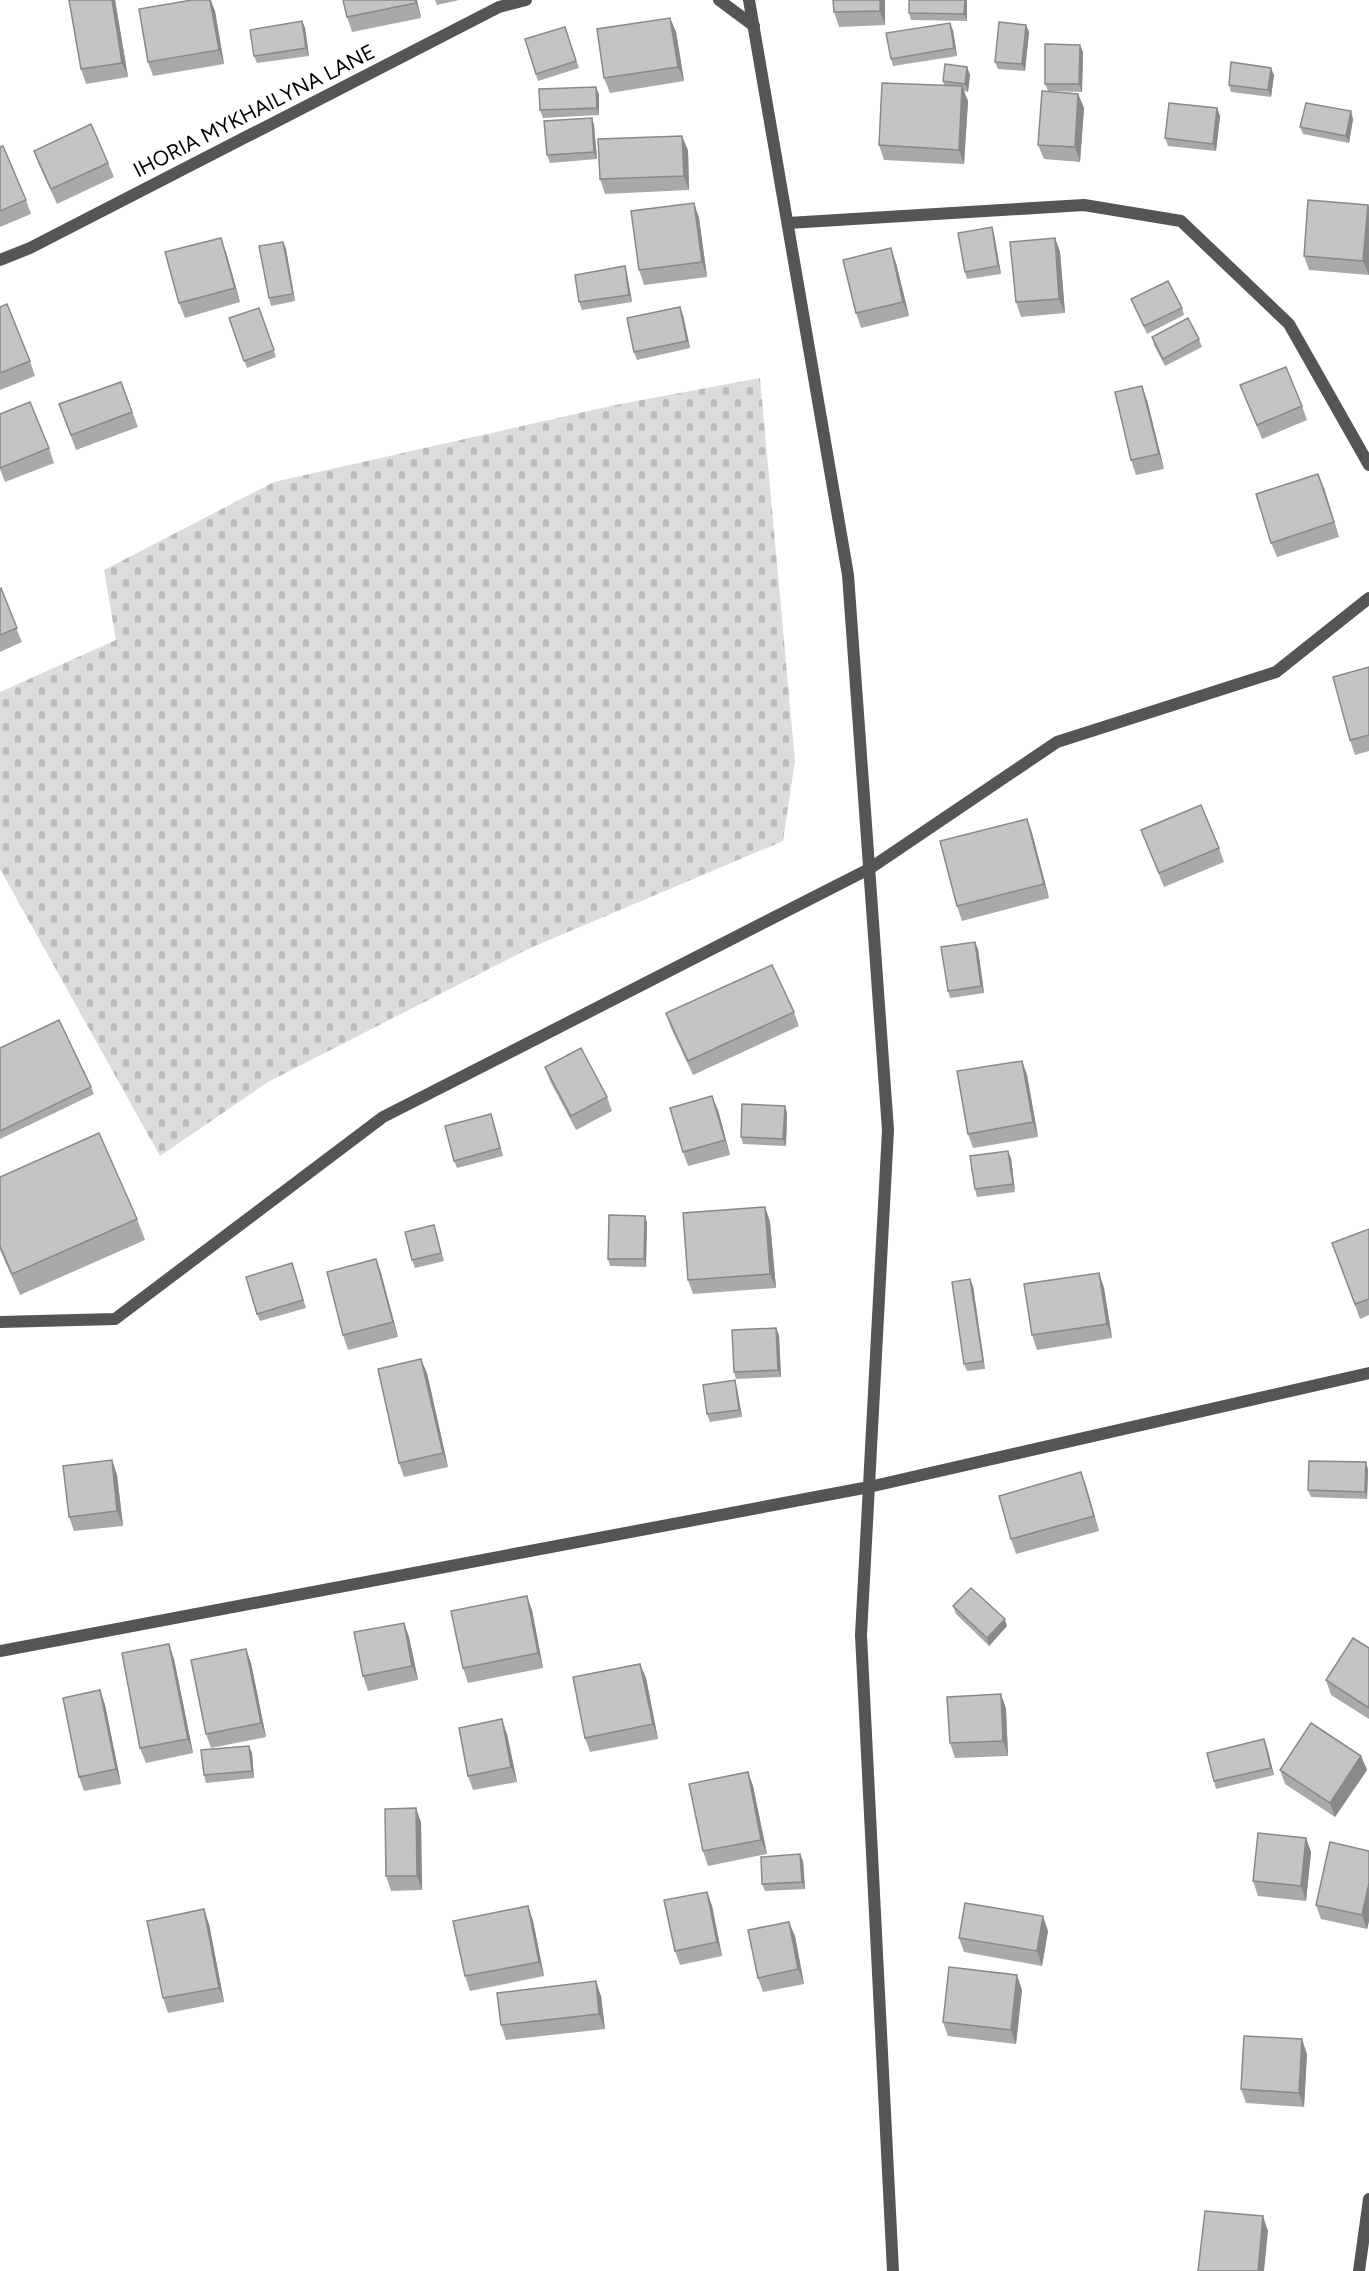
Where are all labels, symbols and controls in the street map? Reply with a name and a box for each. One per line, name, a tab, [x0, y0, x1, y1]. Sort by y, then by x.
street label: IHORIA MYKHAILYNA LANE	[129, 39, 379, 182]

